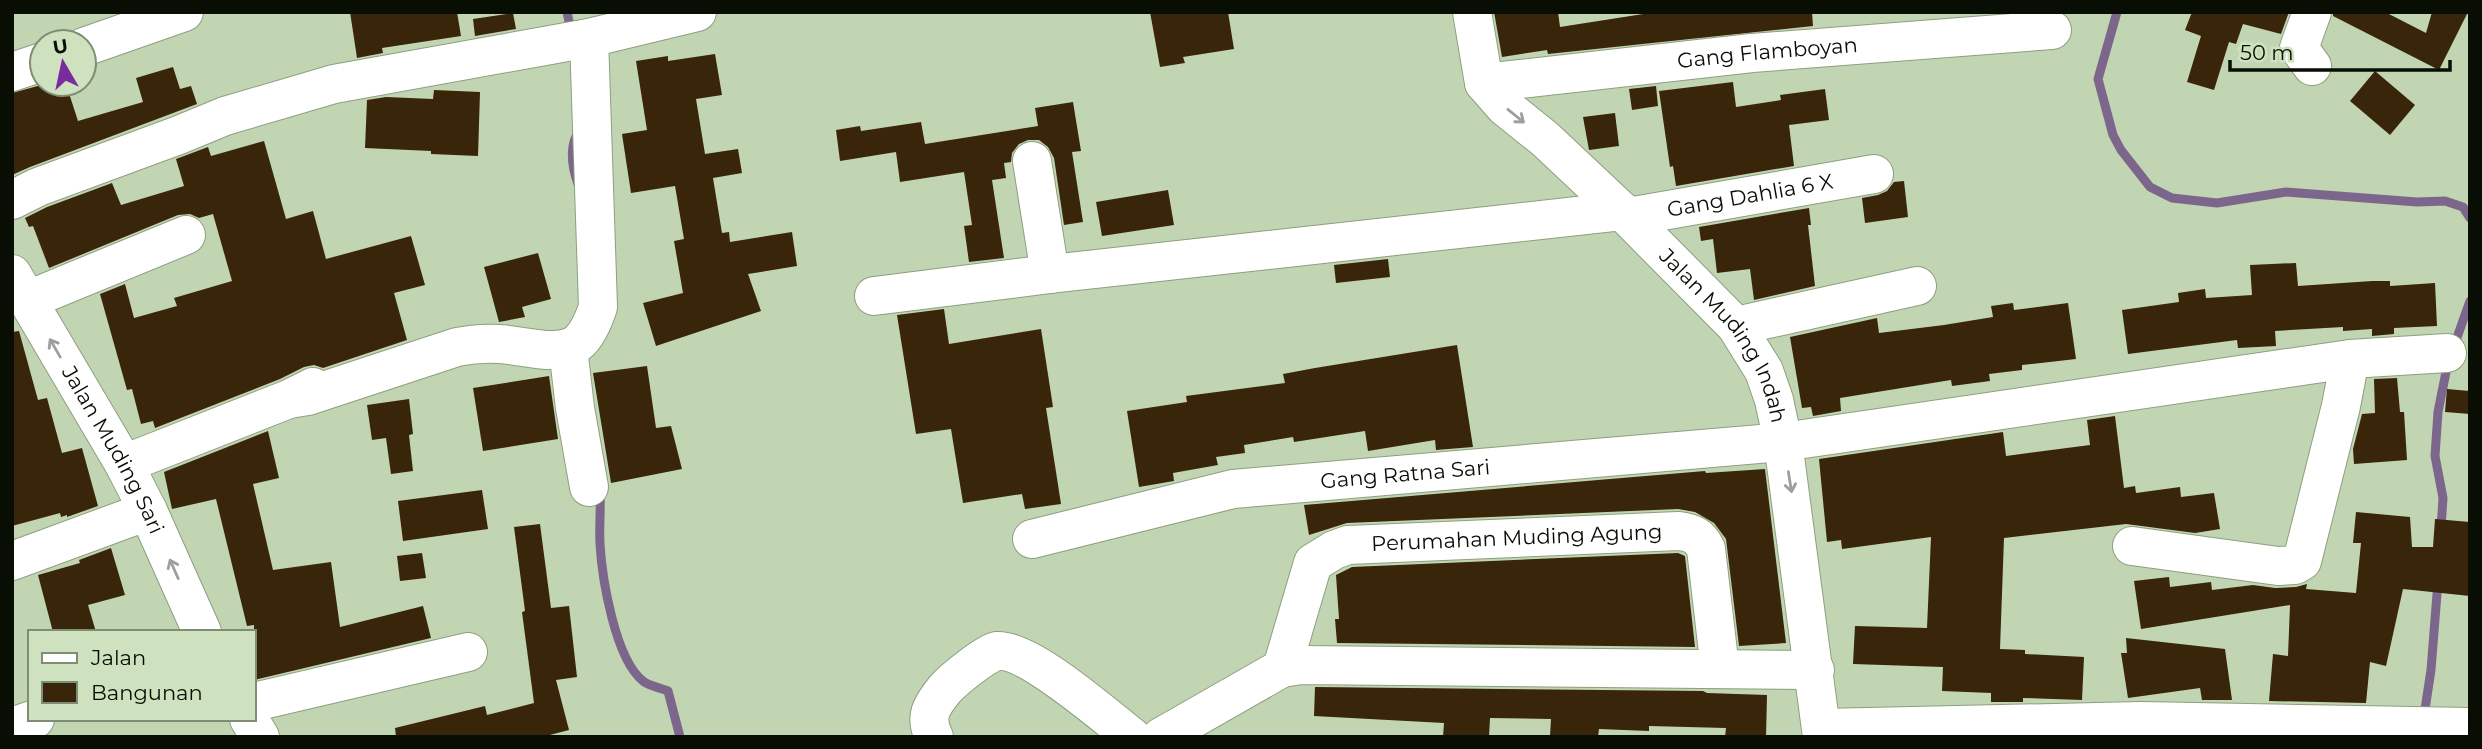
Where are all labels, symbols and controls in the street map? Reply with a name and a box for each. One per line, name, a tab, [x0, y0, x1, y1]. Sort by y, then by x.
north arrow	[28, 28, 98, 98]
scale bar	[2230, 28, 2450, 72]
street label: Gang Flamboyan	[1676, 32, 1858, 73]
text: U	[51, 34, 70, 59]
text: 50 m	[2240, 40, 2294, 65]
one-way arrow	[1506, 108, 1524, 123]
street label: Gang Dahlia 6 X	[1665, 168, 1835, 222]
street label: Jalan Muding Indah	[1654, 243, 1792, 425]
one-way arrow	[48, 338, 62, 358]
street label: Jalan Muding Sari	[56, 360, 170, 538]
street label: Gang Ratna Sari	[1319, 454, 1491, 493]
one-way arrow	[1784, 471, 1797, 493]
street label: Perumahan Muding Agung	[1371, 519, 1663, 556]
one-way arrow	[167, 559, 180, 581]
legend	[28, 630, 256, 721]
text: Jalan	[90, 645, 146, 670]
text: Bangunan	[91, 680, 203, 705]

